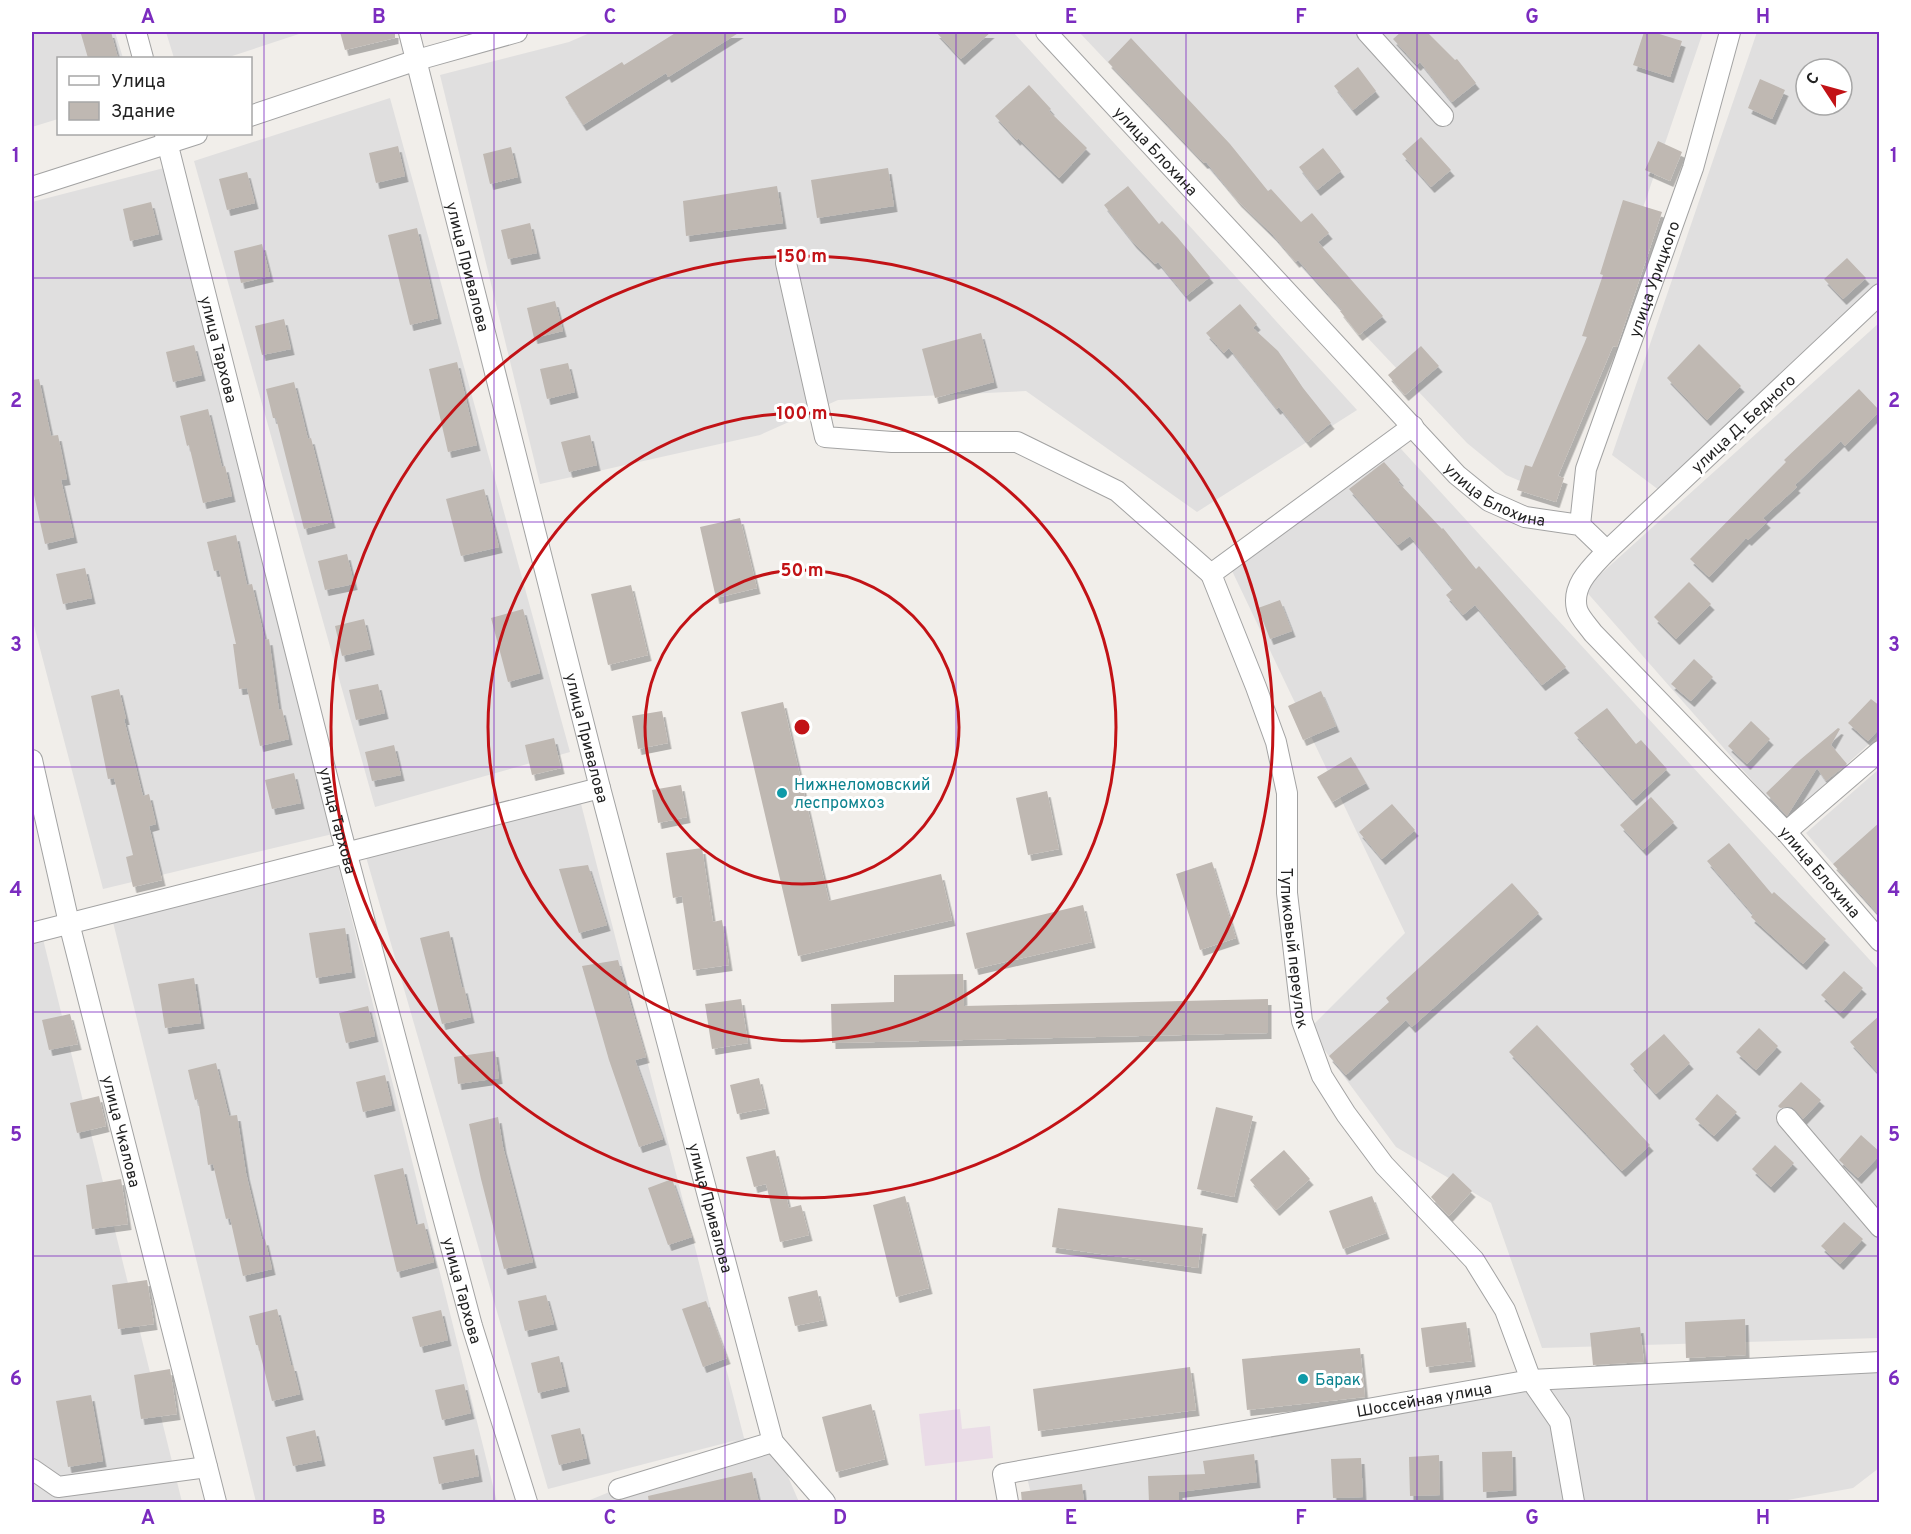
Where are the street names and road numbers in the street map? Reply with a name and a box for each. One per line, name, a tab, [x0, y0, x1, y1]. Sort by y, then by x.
street label: улица Блохина	[1108, 103, 1201, 201]
street label: улица Привалова	[440, 200, 492, 334]
street label: улица Урицкого	[1626, 219, 1685, 341]
street label: улица Тархова	[194, 294, 240, 405]
street label: улица Д. Бедного	[1688, 371, 1801, 478]
street label: улица Блохина	[1439, 459, 1546, 532]
street label: улица Привалова	[559, 671, 612, 806]
street label: улица Тархова	[313, 765, 360, 877]
street label: улица Блохина	[1774, 823, 1864, 923]
street label: Тупиковый переулок	[1275, 868, 1312, 1032]
street label: улица Чкалова	[96, 1074, 144, 1190]
street label: улица Привалова	[682, 1141, 736, 1275]
street label: улица Тархова	[437, 1235, 485, 1347]
street label: Шоссейная улица	[1355, 1379, 1494, 1423]

